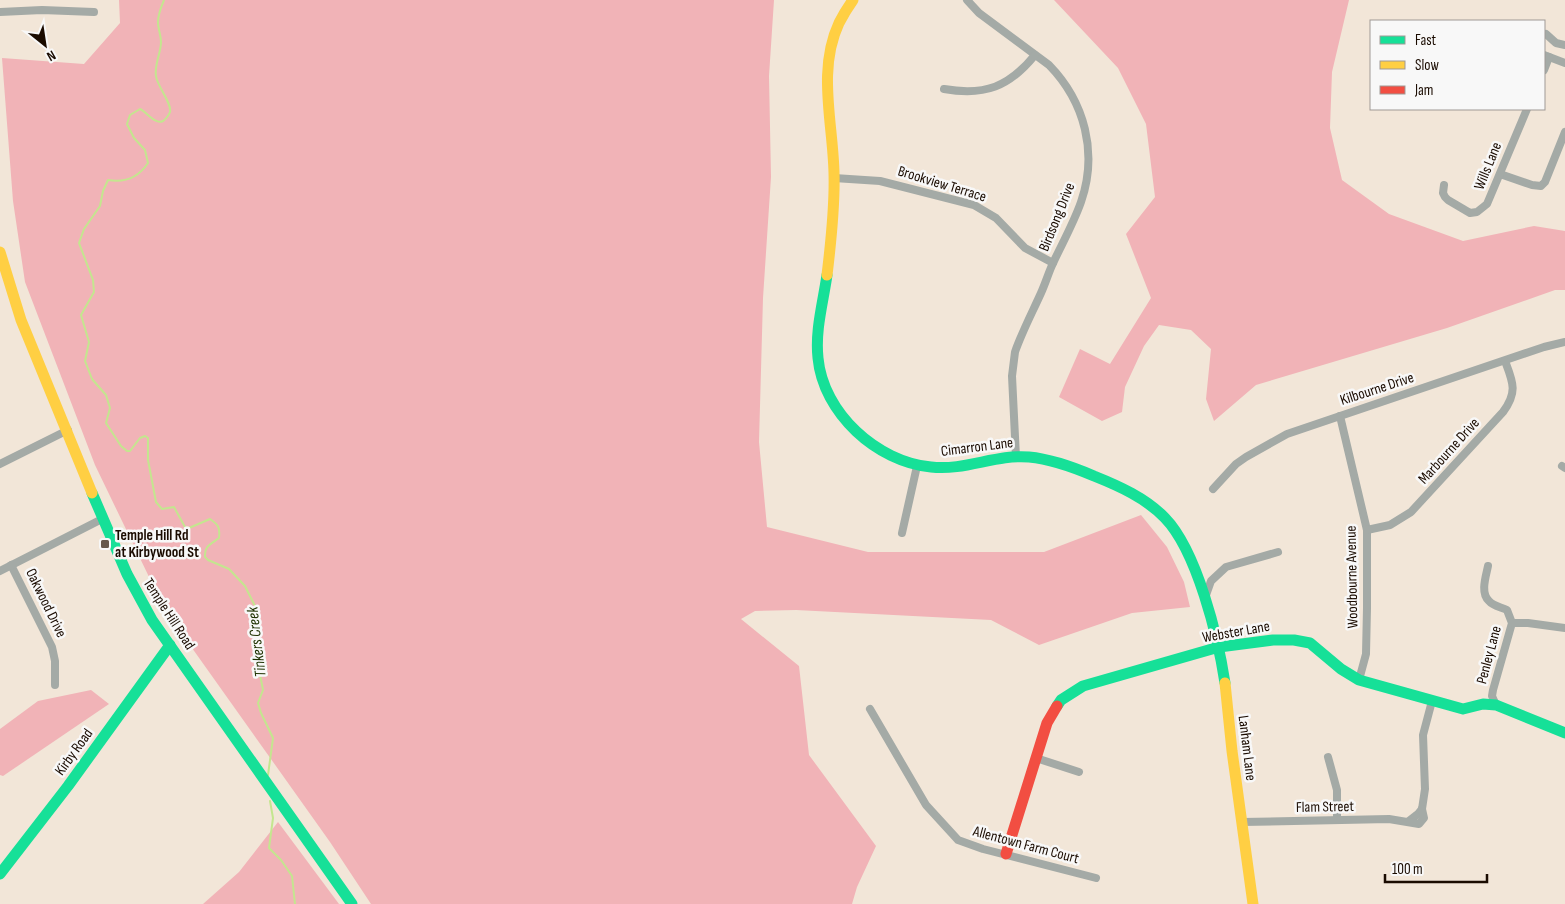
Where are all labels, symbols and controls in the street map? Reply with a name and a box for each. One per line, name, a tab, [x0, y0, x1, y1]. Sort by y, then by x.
north arrow	[20, 20, 70, 70]
legend	[1370, 20, 1545, 110]
text: Fast	[1415, 31, 1437, 50]
text: N	[44, 47, 59, 65]
text: Slow	[1415, 56, 1439, 75]
text: Jam	[1414, 81, 1433, 100]
street label: Wills Lane	[1470, 139, 1506, 193]
street label: Brookview Terrace	[895, 162, 989, 206]
street label: Birdsong Drive	[1035, 180, 1079, 254]
street label: Kilbourne Drive	[1338, 368, 1416, 410]
street label: Marbourne Drive	[1414, 414, 1484, 488]
street label: Cimarron Lane	[940, 433, 1014, 461]
street label: Woodbourne Avenue	[1342, 525, 1362, 629]
place label: Temple Hill Rd at Kirbywood St	[115, 526, 199, 562]
marker: Temple Hill Rd at Kirbywood St	[99, 538, 111, 550]
street label: Oakwood Drive	[21, 565, 71, 641]
street label: Temple Hill Road	[139, 575, 199, 653]
water label: Tinkers Creek	[243, 605, 271, 678]
street label: Webster Lane	[1201, 617, 1271, 647]
street label: Penley Lane	[1472, 624, 1506, 686]
street label: Lanham Lane	[1234, 714, 1260, 782]
street label: Kirby Road	[51, 725, 97, 779]
street label: Flam Street	[1296, 797, 1355, 817]
street label: Allentown Farm Court	[970, 821, 1081, 868]
scale bar	[1385, 852, 1488, 884]
text: 100 m	[1392, 860, 1423, 879]

